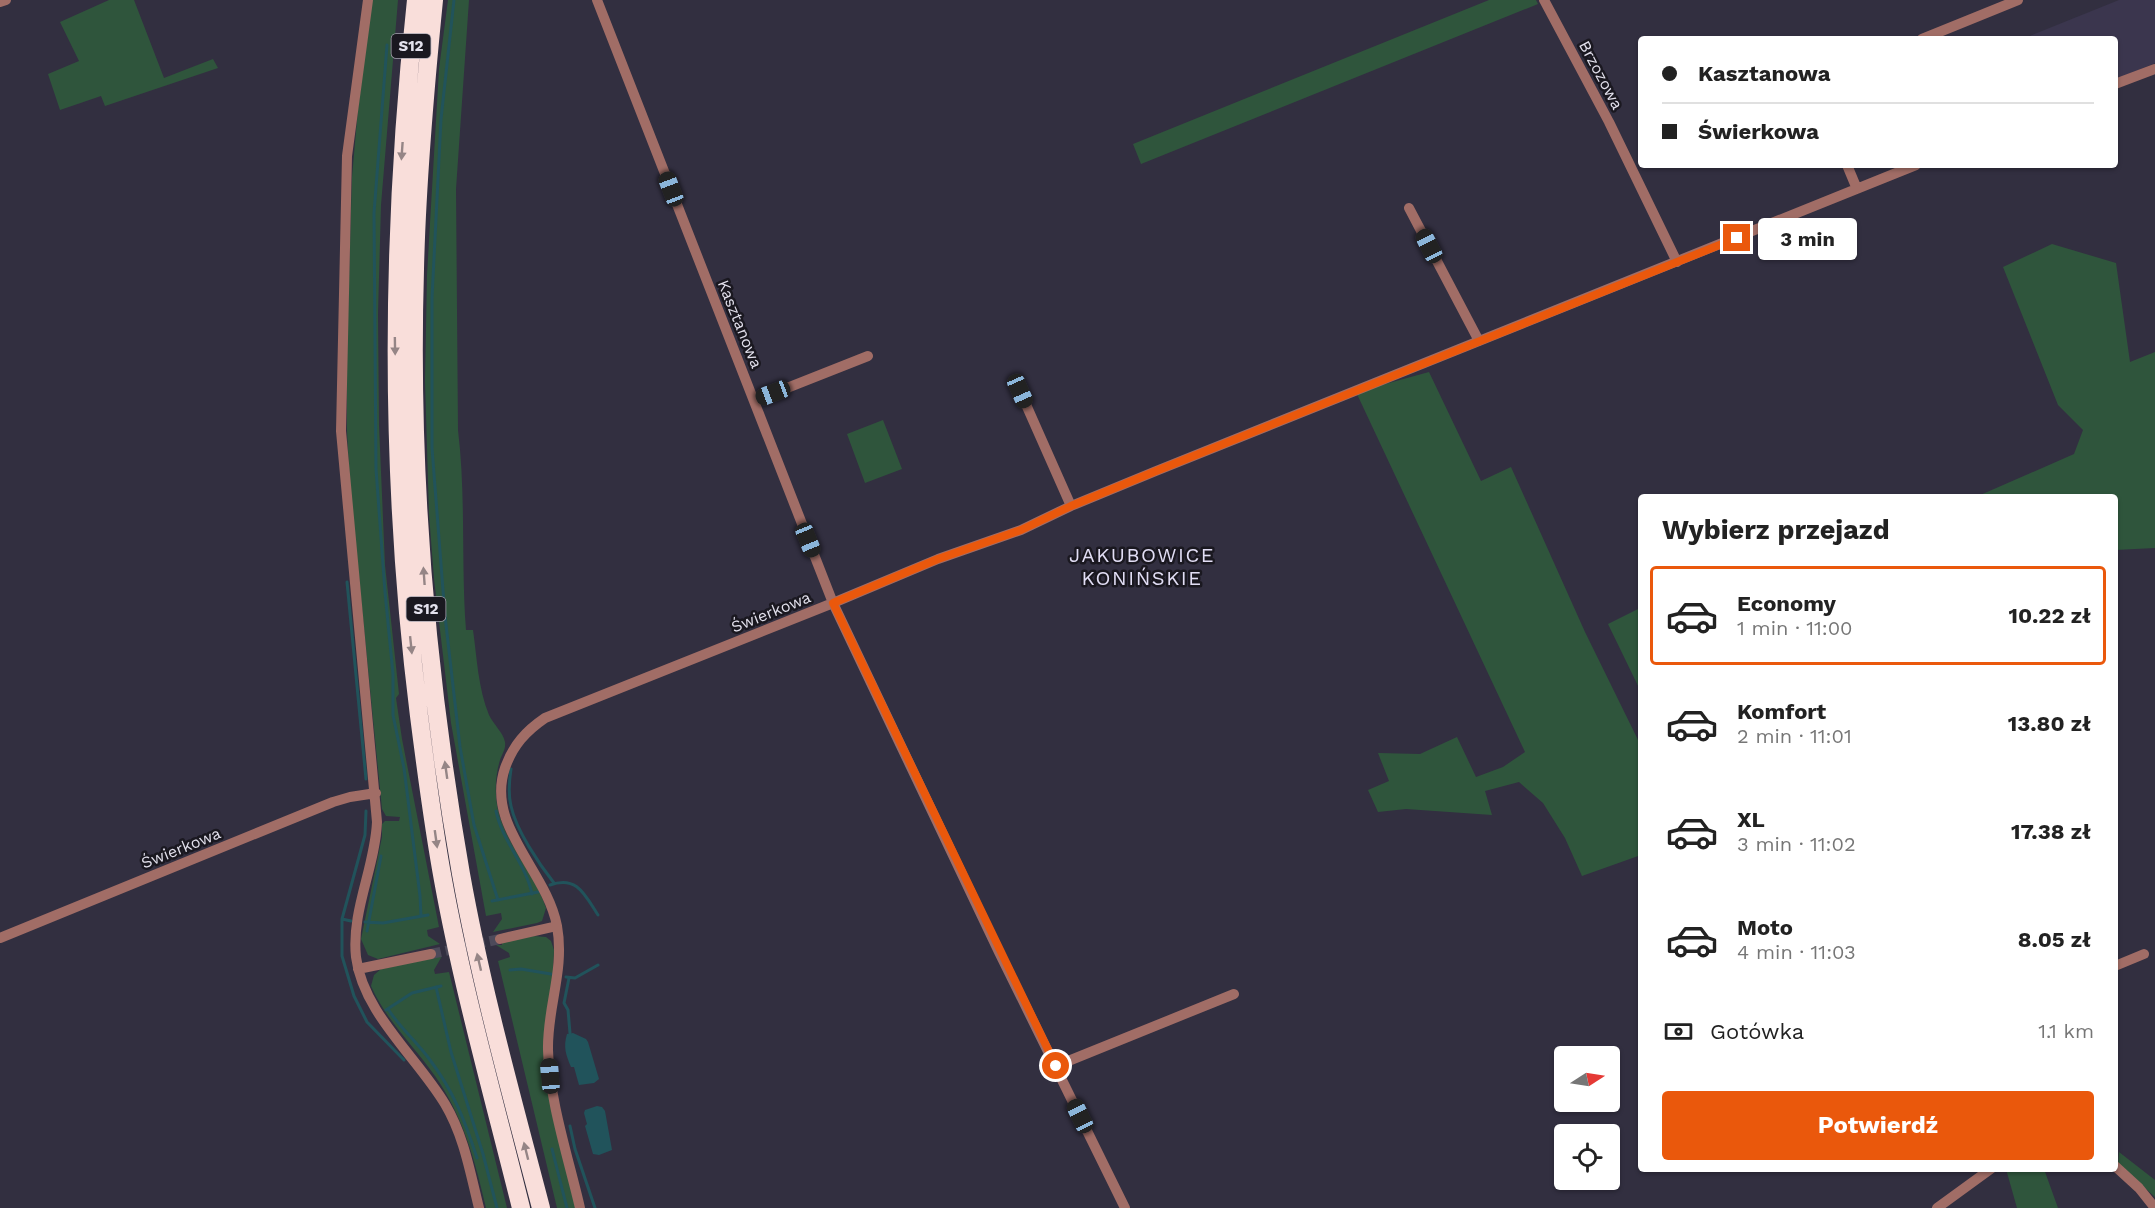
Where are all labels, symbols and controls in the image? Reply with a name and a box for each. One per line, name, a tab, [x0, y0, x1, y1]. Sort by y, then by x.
road number: S12	[392, 34, 430, 58]
street label: Brzozowa	[1575, 37, 1627, 113]
text: Kasztanowa	[1698, 61, 1830, 86]
text: Świerkowa	[1698, 119, 1819, 144]
one-way arrow	[397, 142, 407, 161]
car	[656, 169, 686, 209]
callout: 3 min	[1758, 217, 1857, 259]
route end	[1723, 224, 1750, 251]
car	[1413, 226, 1445, 266]
text: 3 min	[1780, 227, 1835, 251]
street label: Kasztanowa	[714, 277, 766, 371]
one-way arrow	[390, 336, 400, 355]
car	[1004, 371, 1036, 411]
car	[753, 378, 793, 408]
text: Wybierz przejazd	[1662, 514, 1890, 546]
car	[793, 520, 823, 560]
district label: JAKUBOWICE KONIŃSKIE	[1069, 543, 1215, 590]
one-way arrow	[419, 567, 429, 586]
street label: Świerkowa	[728, 587, 814, 637]
icon: car	[1665, 589, 1719, 643]
text: Economy	[1737, 591, 1836, 616]
road number: S12	[406, 597, 446, 621]
text: 10.22 zł	[2009, 603, 2091, 628]
text: 1 min · 11:00	[1737, 616, 1853, 640]
one-way arrow	[406, 636, 416, 655]
icon: car	[1665, 697, 1719, 751]
text: Komfort	[1737, 699, 1826, 724]
text: 13.80 zł	[2008, 711, 2091, 736]
text: 2 min · 11:01	[1737, 724, 1852, 748]
one-way arrow	[441, 761, 450, 780]
icon: car	[1665, 805, 1719, 859]
text: XL	[1737, 807, 1765, 832]
text: 17.38 zł	[2011, 819, 2091, 844]
street label: Świerkowa	[138, 823, 224, 873]
one-way arrow	[431, 829, 440, 848]
text: 3 min · 11:02	[1737, 832, 1856, 856]
icon: car	[1665, 913, 1719, 967]
text: Moto	[1737, 915, 1793, 940]
text: 8.05 zł	[2018, 927, 2091, 952]
text: 4 min · 11:03	[1737, 940, 1856, 964]
one-way arrow	[474, 952, 483, 971]
icon: cash	[1662, 1015, 1695, 1048]
text: Gotówka	[1710, 1019, 1804, 1044]
text: 1.1 km	[2038, 1019, 2094, 1043]
north arrow	[1554, 1046, 1620, 1112]
map controls	[1554, 1046, 1620, 1190]
route start	[1042, 1052, 1069, 1079]
car	[539, 1057, 561, 1095]
button: Potwierdź	[1662, 1091, 2094, 1160]
car	[1064, 1096, 1096, 1136]
button: locate	[1554, 1124, 1620, 1190]
one-way arrow	[521, 1142, 531, 1160]

